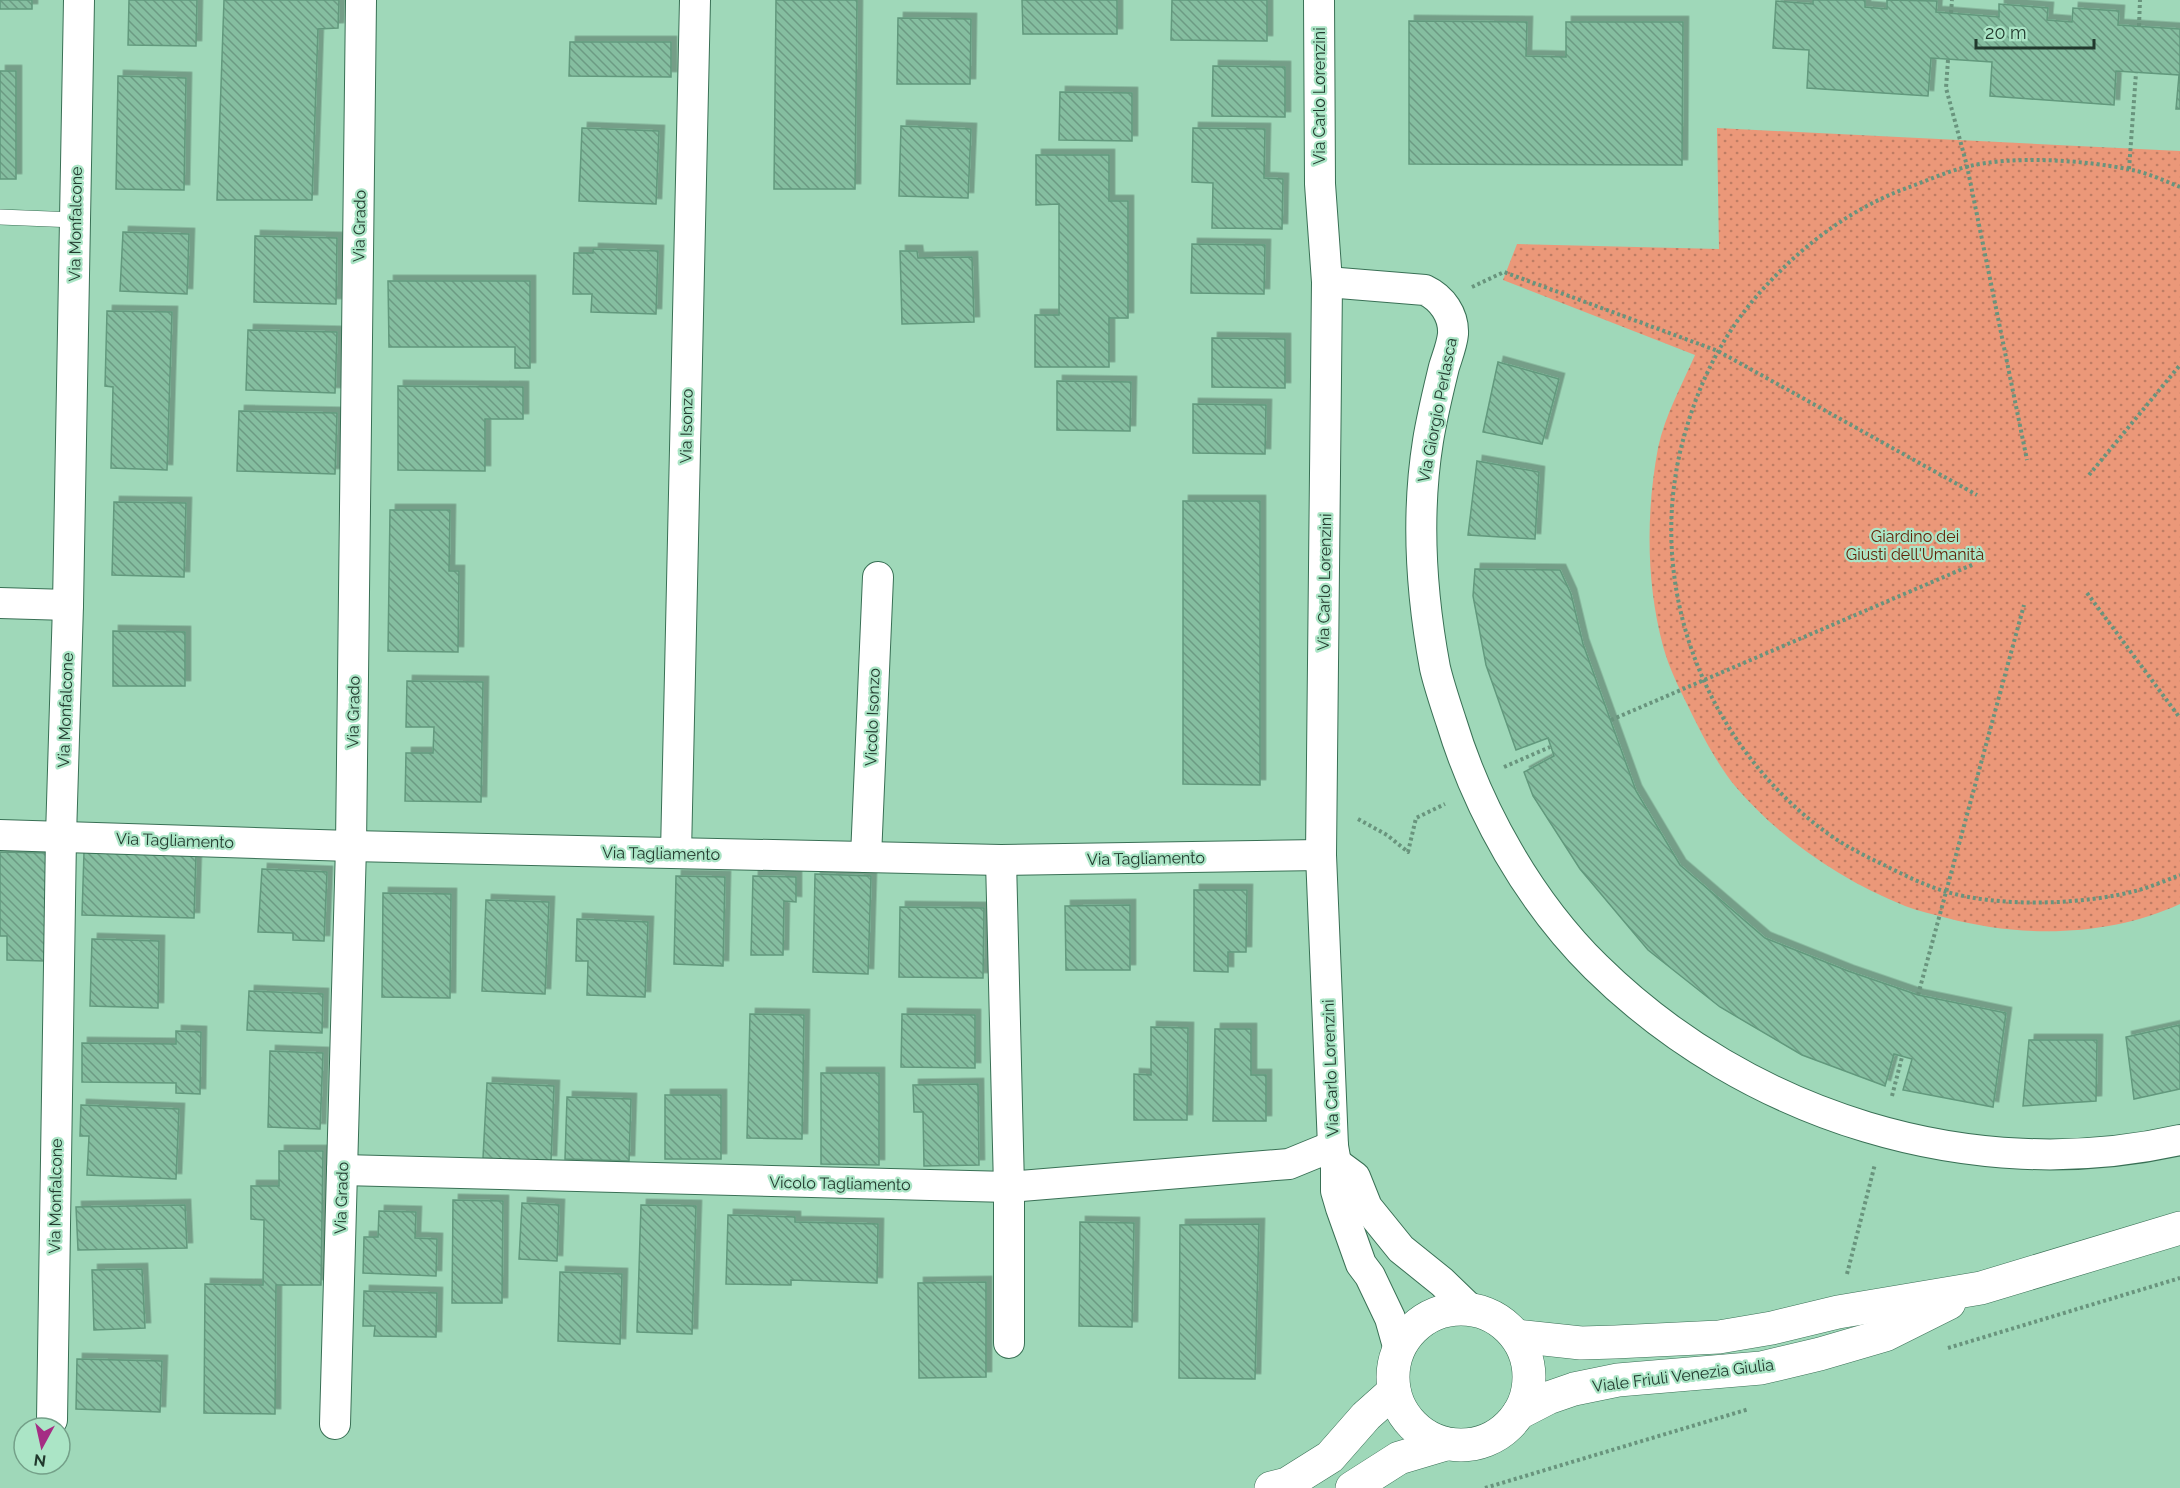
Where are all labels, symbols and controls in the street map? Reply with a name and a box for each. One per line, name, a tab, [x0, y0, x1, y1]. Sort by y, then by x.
scale bar	[1976, 12, 2094, 50]
text: 20 m	[1985, 22, 2027, 43]
street label: Via Carlo Lorenzini	[1310, 27, 1329, 165]
street label: Via Monfalcone	[65, 166, 86, 282]
street label: Via Grado	[349, 190, 370, 262]
street label: Via Giorgio Perlasca	[1414, 336, 1461, 484]
street label: Via Isonzo	[676, 388, 697, 464]
street label: Via Carlo Lorenzini	[1314, 513, 1335, 651]
park label: Giardino dei Giusti dell'Umanità	[1846, 527, 1984, 564]
street label: Via Monfalcone	[54, 652, 77, 768]
street label: Vicolo Isonzo	[861, 668, 884, 766]
street label: Via Grado	[343, 676, 364, 748]
street label: Via Tagliamento	[116, 829, 234, 852]
street label: Via Tagliamento	[602, 843, 720, 864]
street label: Via Tagliamento	[1087, 848, 1205, 869]
street label: Via Carlo Lorenzini	[1319, 999, 1342, 1137]
street label: Via Monfalcone	[45, 1138, 66, 1254]
street label: Via Grado	[331, 1162, 352, 1235]
street label: Vicolo Tagliamento	[769, 1173, 911, 1194]
street label: Viale Friuli Venezia Giulia	[1591, 1355, 1775, 1396]
north arrow	[12, 1416, 72, 1476]
text: N	[33, 1450, 47, 1471]

